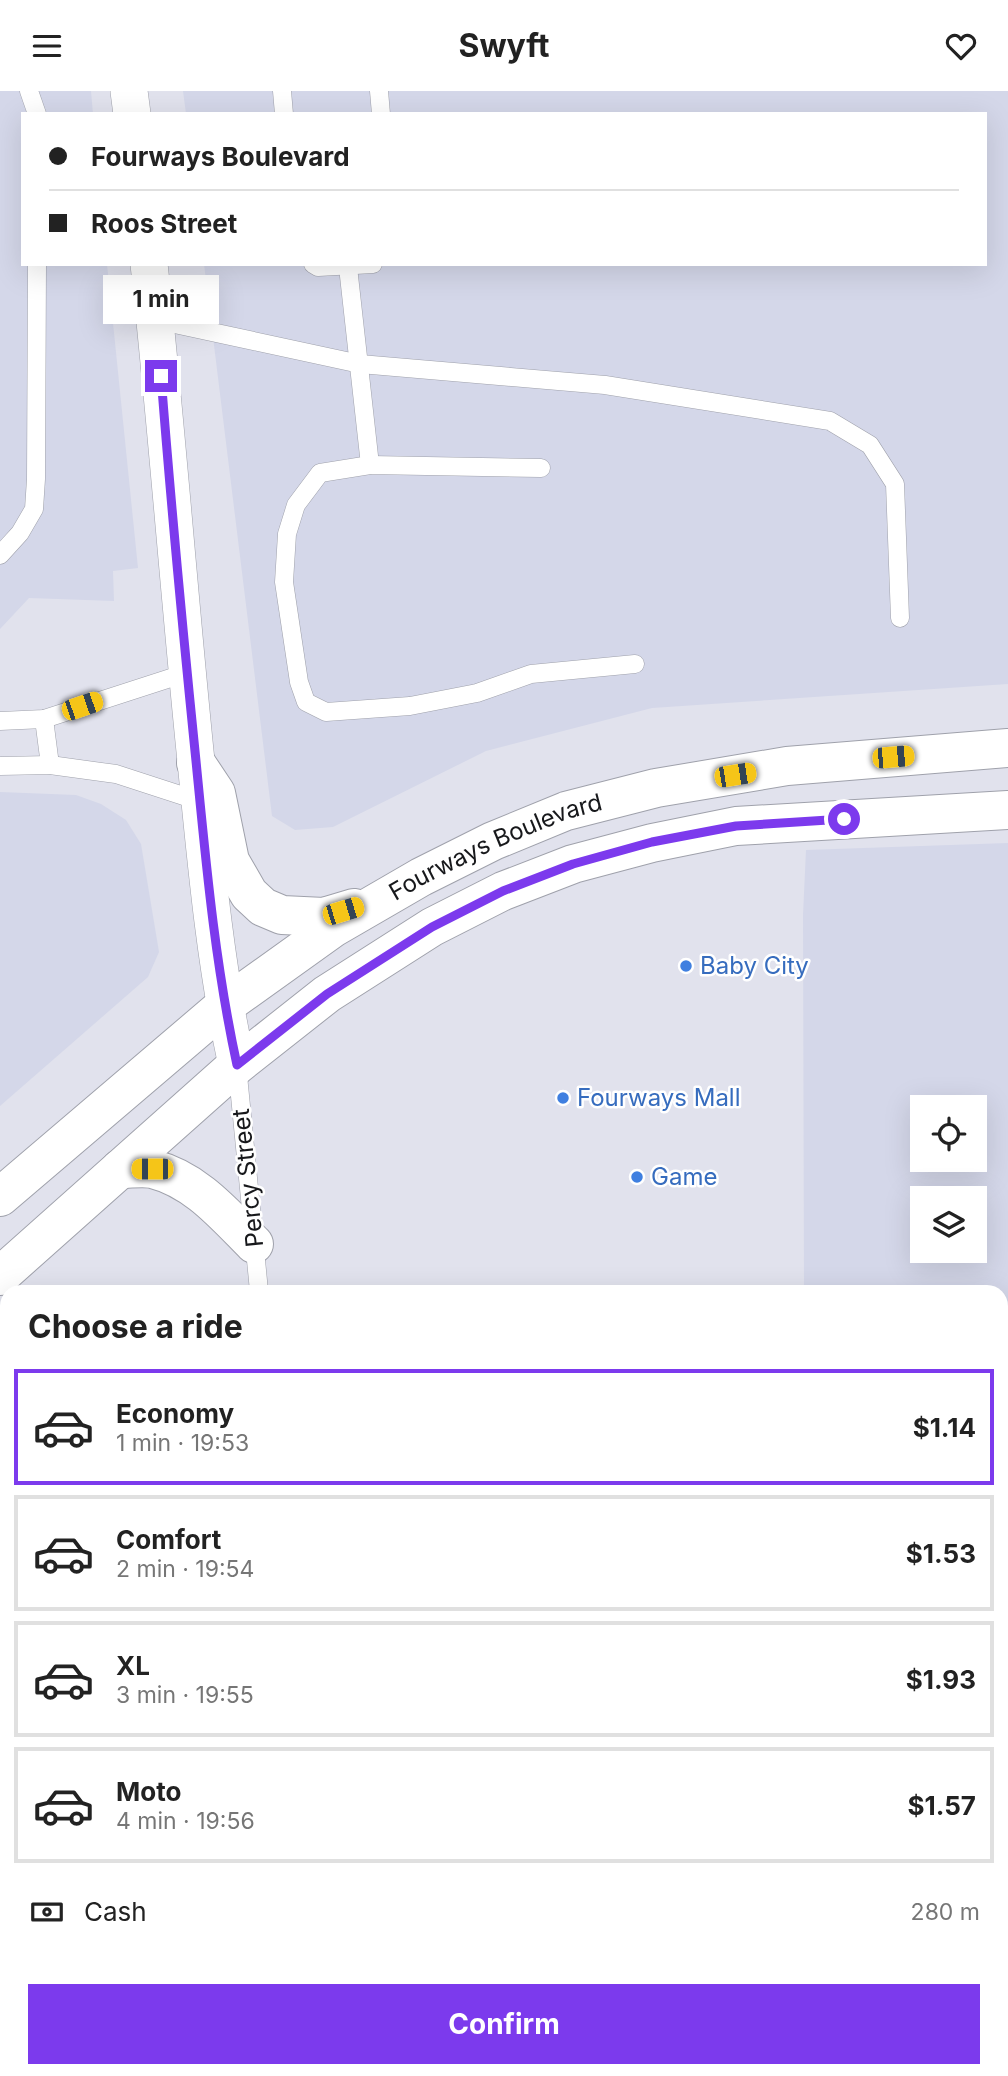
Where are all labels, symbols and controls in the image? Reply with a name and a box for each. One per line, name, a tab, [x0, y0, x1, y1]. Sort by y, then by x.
text: Swyft	[458, 26, 550, 65]
icon: menu	[28, 27, 66, 65]
icon: heart	[942, 27, 980, 65]
text: Fourways Boulevard	[91, 141, 350, 172]
text: Roos Street	[91, 208, 237, 239]
callout: 1 min	[103, 275, 219, 323]
text: 1 min	[133, 285, 189, 313]
route end	[145, 360, 177, 392]
car	[59, 689, 106, 723]
car	[872, 745, 915, 769]
car	[713, 761, 758, 789]
street label: Fourways Boulevard	[384, 787, 605, 906]
route start	[828, 803, 860, 835]
car	[320, 895, 367, 927]
place label: Baby City	[700, 951, 809, 980]
marker: Baby City	[678, 958, 694, 974]
place label: Fourways Mall	[577, 1083, 741, 1112]
marker: Fourways Mall	[555, 1090, 571, 1106]
map controls	[910, 1095, 987, 1263]
button: locate	[910, 1095, 987, 1172]
street label: Percy Street	[226, 1107, 269, 1249]
car	[132, 1159, 174, 1180]
place label: Game	[651, 1162, 717, 1191]
marker: Game	[629, 1169, 645, 1185]
button: layers	[910, 1186, 987, 1263]
text: Choose a ride	[28, 1307, 243, 1346]
icon: car	[32, 1396, 95, 1459]
text: Economy	[116, 1398, 234, 1429]
text: $1.14	[913, 1412, 976, 1443]
text: 1 min · 19:53	[116, 1429, 249, 1457]
icon: car	[32, 1522, 95, 1585]
text: Comfort	[116, 1524, 221, 1555]
text: $1.53	[906, 1538, 976, 1569]
text: 2 min · 19:54	[116, 1555, 254, 1583]
icon: car	[32, 1648, 95, 1711]
text: XL	[116, 1650, 150, 1681]
text: $1.93	[906, 1664, 976, 1695]
text: 3 min · 19:55	[116, 1681, 254, 1709]
icon: car	[32, 1774, 95, 1837]
text: Moto	[116, 1776, 181, 1807]
text: $1.57	[908, 1790, 976, 1821]
text: 4 min · 19:56	[116, 1807, 255, 1835]
icon: cash	[28, 1893, 66, 1931]
text: Cash	[84, 1896, 147, 1927]
text: 280 m	[911, 1898, 980, 1926]
button: Confirm	[28, 1984, 980, 2064]

